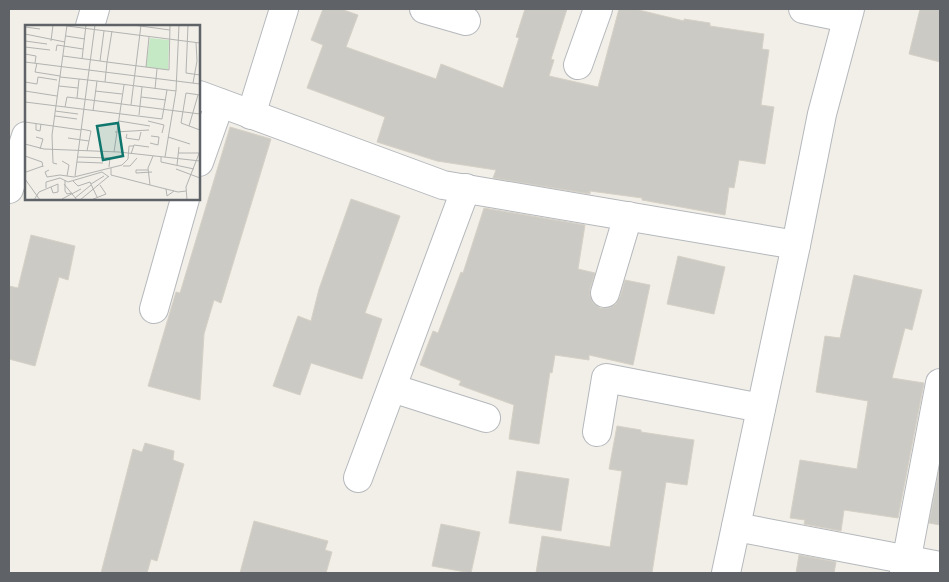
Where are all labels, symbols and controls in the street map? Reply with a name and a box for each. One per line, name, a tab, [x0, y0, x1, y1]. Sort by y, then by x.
inset map	[25, 25, 200, 200]

